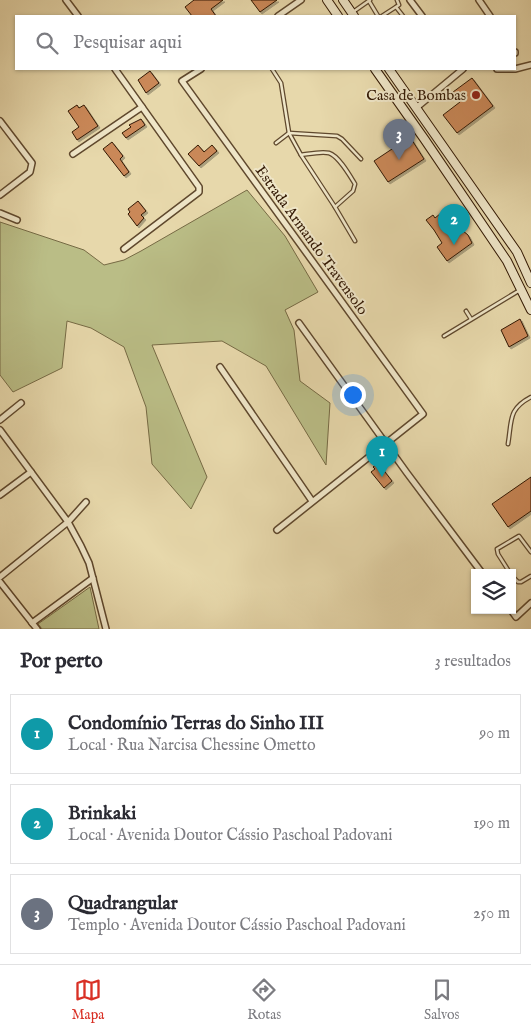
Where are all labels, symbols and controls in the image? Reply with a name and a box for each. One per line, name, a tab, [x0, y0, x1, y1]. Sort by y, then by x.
search box	[15, 15, 516, 70]
icon: search	[33, 29, 61, 57]
text: Pesquisar aqui	[73, 31, 182, 55]
place label: Casa de Bombas	[366, 86, 466, 105]
marker: Casa de Bombas	[470, 89, 482, 101]
pin: 3	[383, 119, 415, 160]
street label: Estrada Armando Travensolo	[251, 162, 372, 319]
pin: 2	[438, 204, 470, 245]
your location	[340, 382, 366, 408]
pin: 1	[366, 436, 398, 477]
map controls	[471, 569, 516, 614]
button: layers	[471, 569, 516, 614]
text: Por perto	[20, 648, 102, 675]
text: 3 resultados	[435, 652, 511, 672]
text: Condomínio Terras do Sinho III	[68, 712, 324, 736]
text: 1	[34, 724, 40, 744]
text: 90 m	[479, 724, 510, 744]
text: Local · Rua Narcisa Chessine Ometto	[68, 736, 316, 756]
text: Brinkaki	[68, 802, 136, 826]
text: 2	[33, 814, 41, 834]
text: 190 m	[473, 814, 510, 834]
text: Local · Avenida Doutor Cássio Paschoal Padovani	[68, 826, 393, 846]
text: Quadrangular	[68, 892, 178, 916]
text: 3	[34, 904, 40, 924]
text: 250 m	[473, 904, 510, 924]
text: Templo · Avenida Doutor Cássio Paschoal Padovani	[68, 916, 406, 936]
tab: Mapa	[71, 976, 104, 1024]
tab: Rotas	[247, 976, 281, 1024]
tab: Salvos	[424, 976, 460, 1024]

